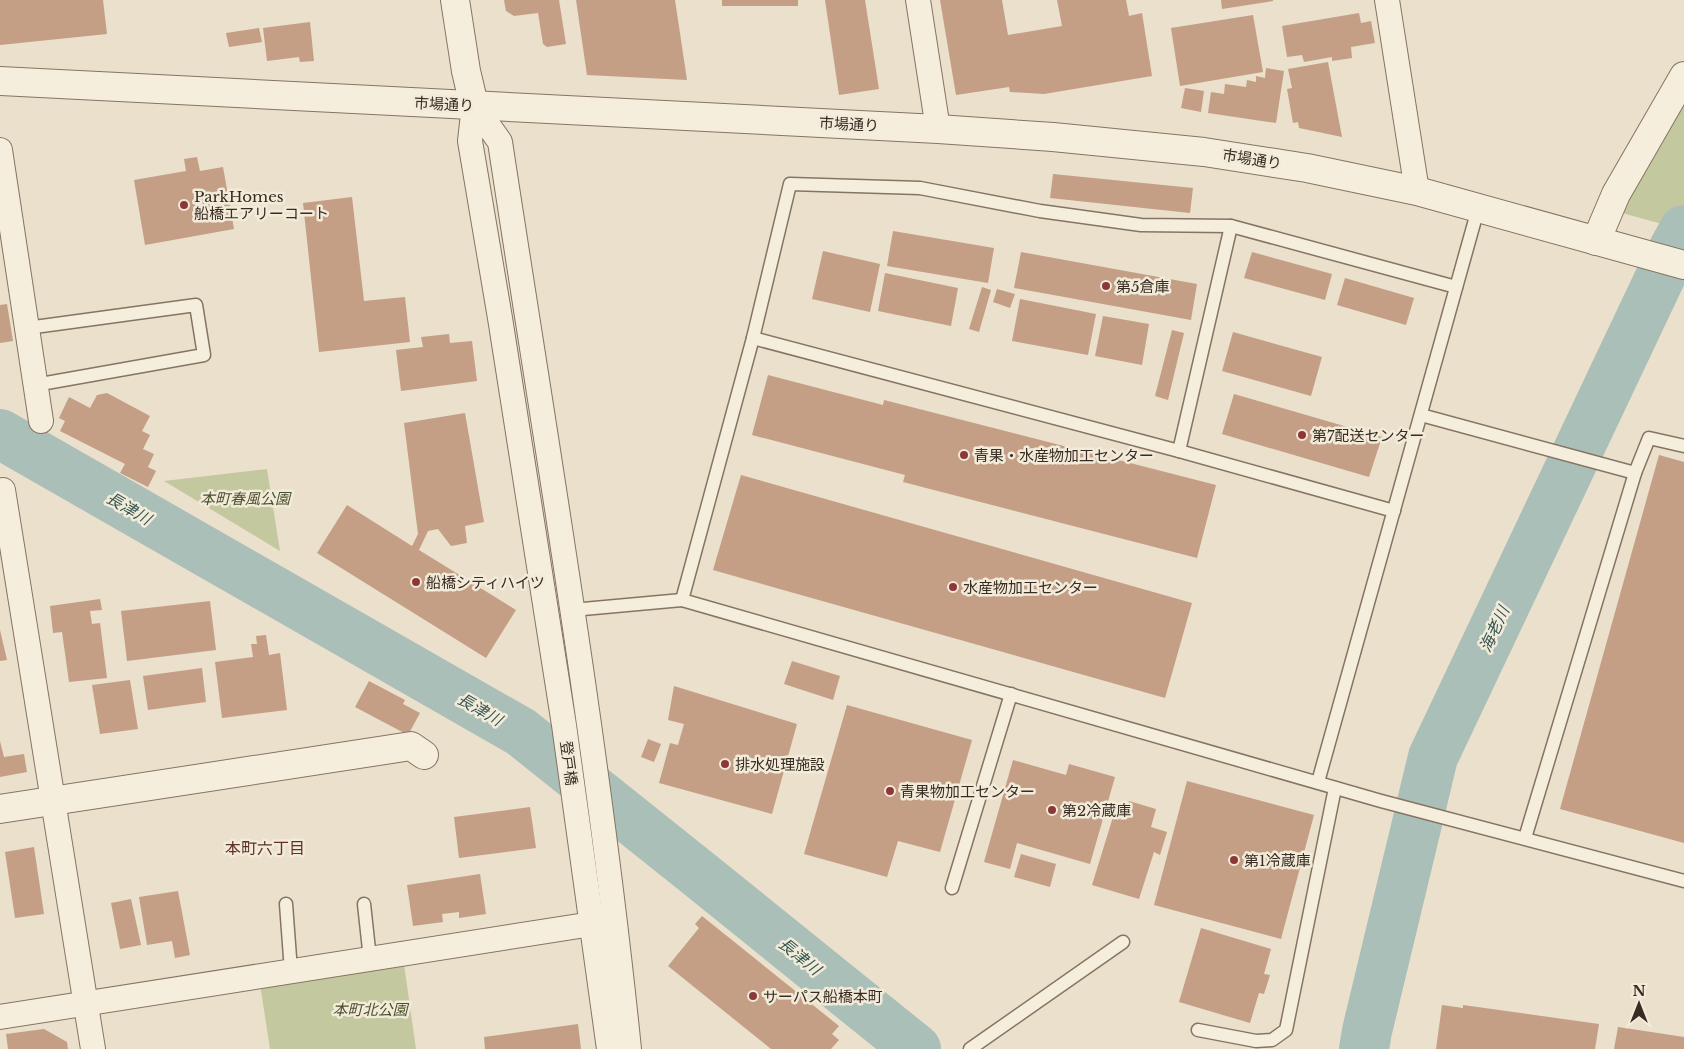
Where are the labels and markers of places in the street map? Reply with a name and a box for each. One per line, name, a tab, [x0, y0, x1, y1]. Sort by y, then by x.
place label: ParkHomes 船橋エアリーコート	[194, 187, 329, 223]
marker: ParkHomes 船橋エアリーコート	[178, 199, 190, 211]
place label: 第5倉庫	[1116, 277, 1170, 296]
marker: 第5倉庫	[1100, 280, 1112, 292]
place label: 第7配送センター	[1312, 426, 1425, 445]
marker: 第7配送センター	[1296, 429, 1308, 441]
place label: 青果・水産物加工センター	[974, 446, 1154, 465]
marker: 青果・水産物加工センター	[958, 449, 970, 461]
place label: 船橋シティハイツ	[426, 573, 545, 592]
marker: 船橋シティハイツ	[410, 576, 422, 588]
place label: 水産物加工センター	[963, 578, 1098, 597]
marker: 水産物加工センター	[947, 581, 959, 593]
place label: 排水処理施設	[735, 755, 825, 774]
marker: 排水処理施設	[719, 758, 731, 770]
place label: 青果物加工センター	[900, 782, 1035, 801]
marker: 青果物加工センター	[884, 785, 896, 797]
place label: 第2冷蔵庫	[1062, 801, 1131, 820]
marker: 第2冷蔵庫	[1046, 804, 1058, 816]
place label: 第1冷蔵庫	[1244, 851, 1311, 870]
marker: 第1冷蔵庫	[1228, 854, 1240, 866]
place label: サーパス船橋本町	[763, 987, 883, 1006]
marker: サーパス船橋本町	[747, 990, 759, 1002]

